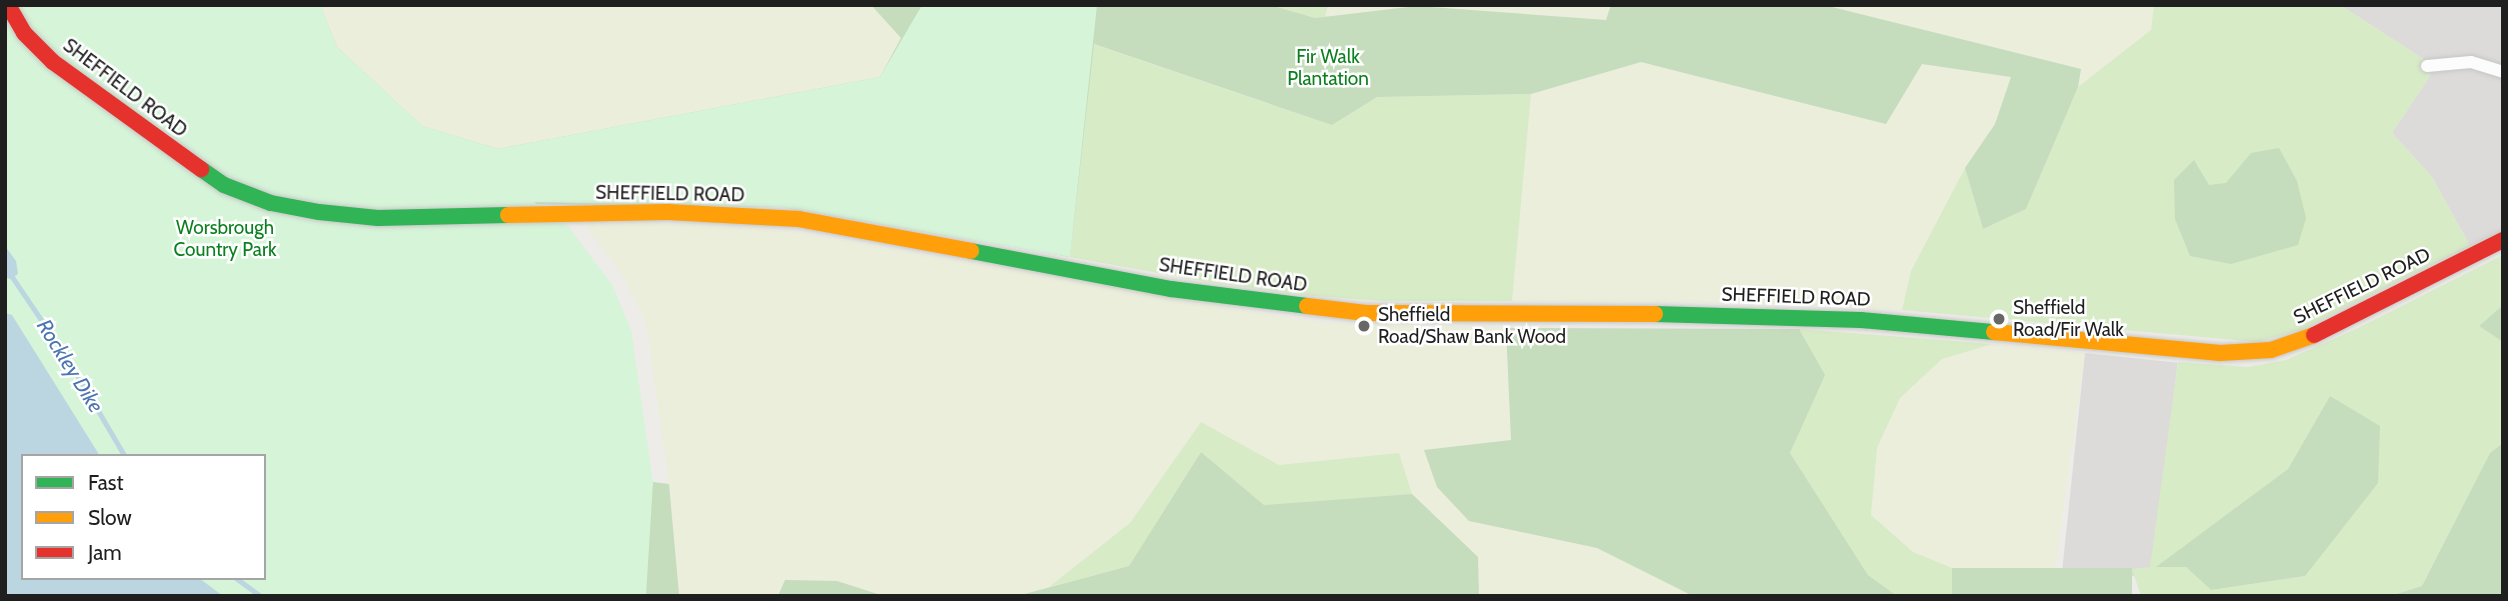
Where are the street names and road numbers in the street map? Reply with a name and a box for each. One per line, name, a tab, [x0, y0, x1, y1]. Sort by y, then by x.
street label: SHEFFIELD ROAD	[59, 34, 191, 142]
street label: SHEFFIELD ROAD	[595, 181, 745, 207]
street label: SHEFFIELD ROAD	[2290, 243, 2434, 329]
street label: SHEFFIELD ROAD	[1157, 253, 1309, 297]
street label: SHEFFIELD ROAD	[1721, 283, 1871, 311]

